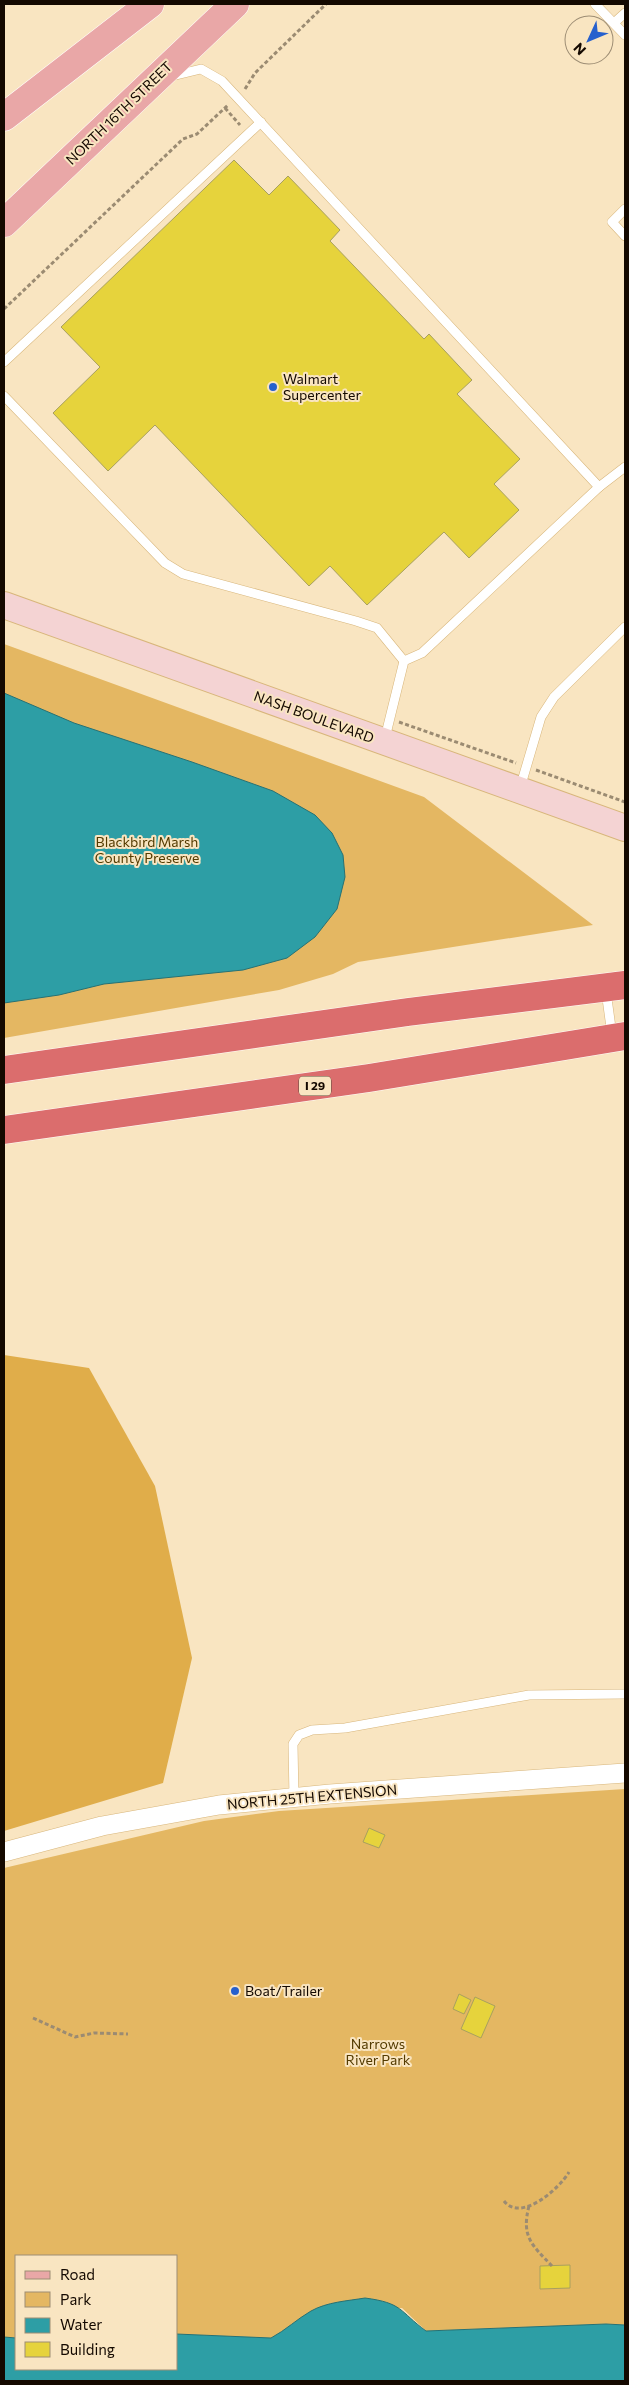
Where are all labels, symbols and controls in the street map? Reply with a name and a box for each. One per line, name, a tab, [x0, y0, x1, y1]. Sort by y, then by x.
north arrow	[564, 15, 614, 65]
text: N	[570, 40, 589, 59]
street label: NORTH 16TH STREET	[62, 57, 175, 168]
place label: Walmart Supercenter	[283, 370, 361, 403]
marker: Walmart Supercenter	[267, 381, 279, 393]
street label: NASH BOULEVARD	[252, 687, 377, 746]
park label: Blackbird Marsh County Preserve	[95, 833, 199, 866]
road number: I 29	[299, 1076, 331, 1096]
street label: NORTH 25TH EXTENSION	[226, 1781, 398, 1812]
place label: Boat/Trailer	[245, 1982, 323, 1999]
marker: Boat/Trailer	[229, 1985, 241, 1997]
park label: Narrows River Park	[346, 2035, 411, 2068]
legend	[15, 2255, 178, 2370]
text: Road	[60, 2265, 95, 2283]
text: Park	[60, 2290, 91, 2308]
text: Water	[60, 2315, 102, 2333]
text: Building	[60, 2340, 115, 2358]

